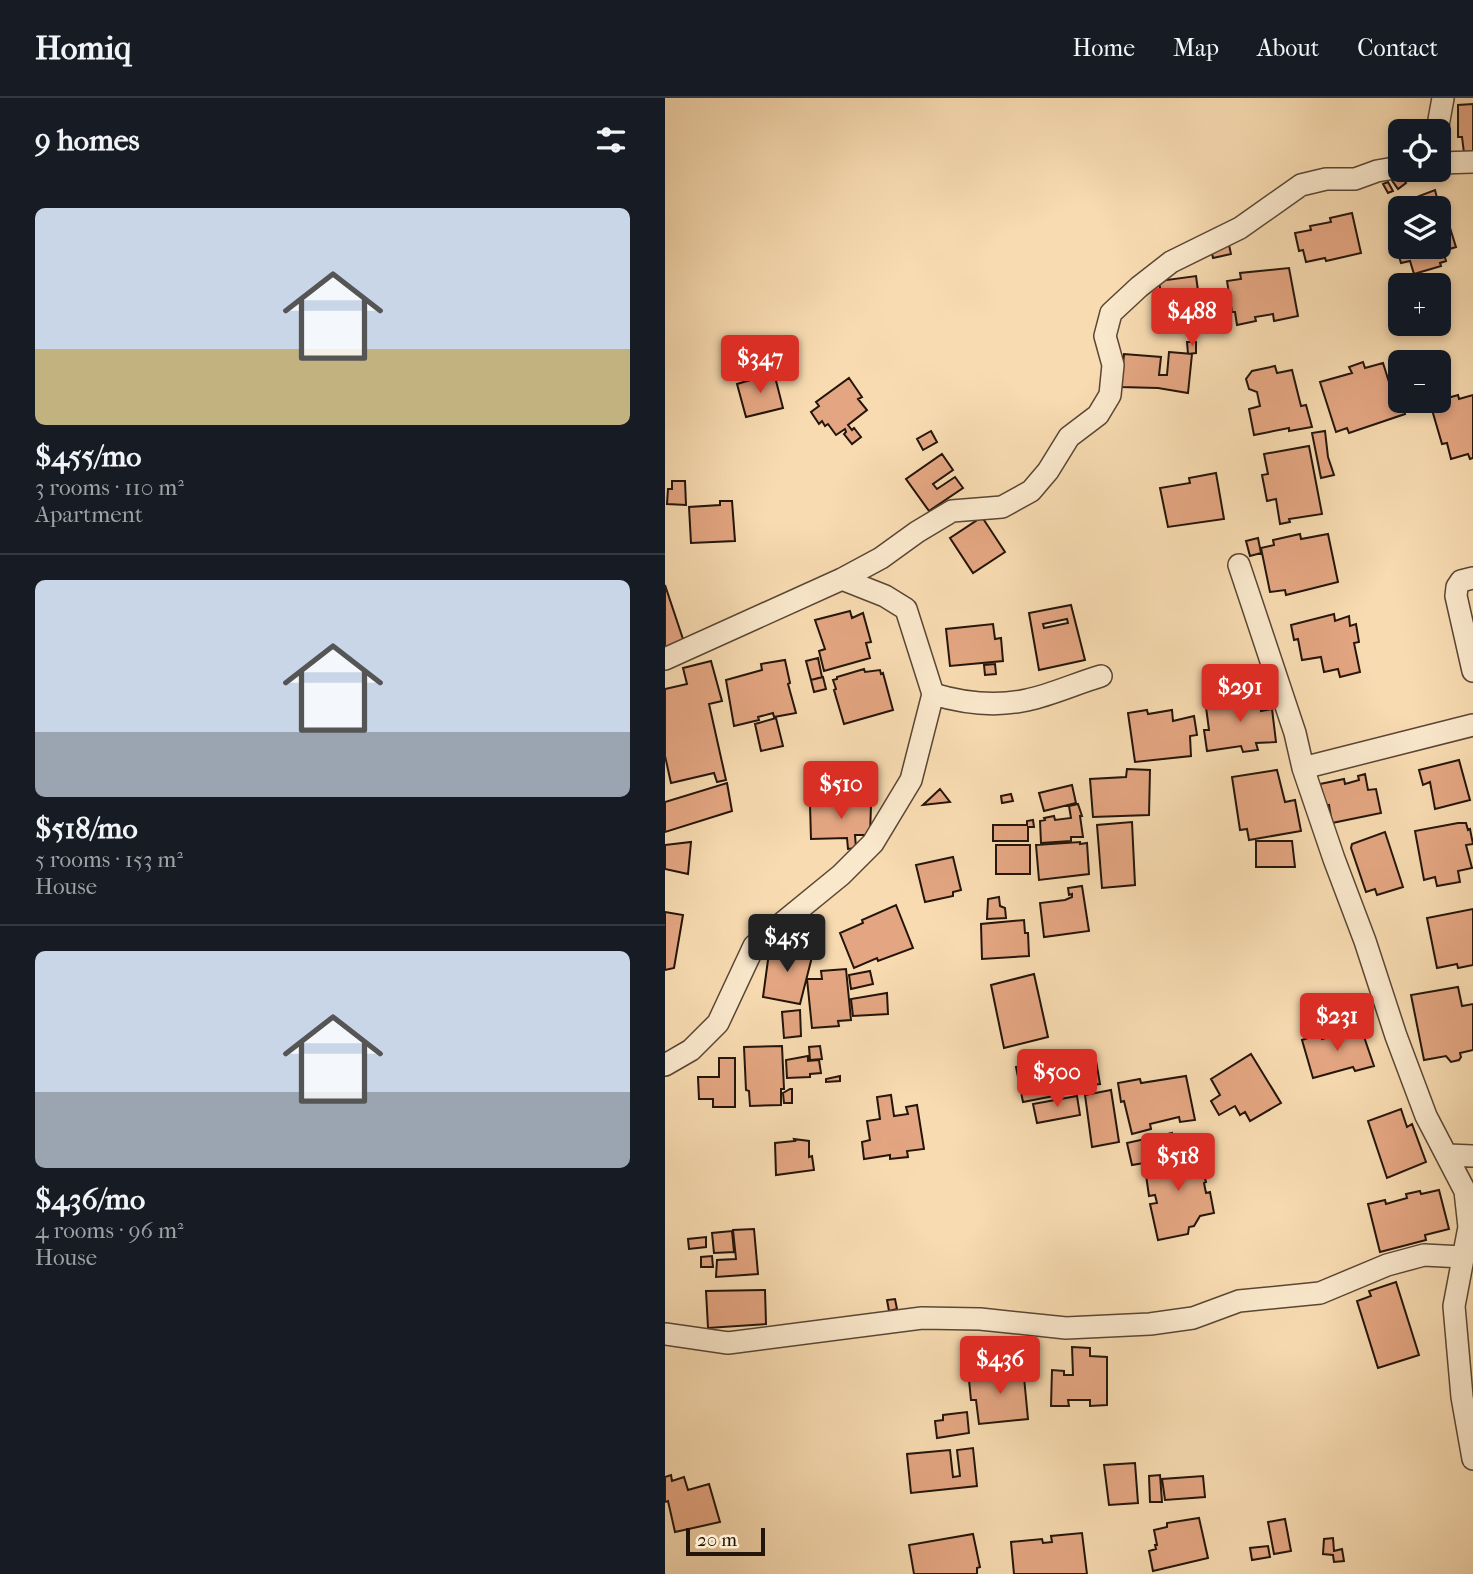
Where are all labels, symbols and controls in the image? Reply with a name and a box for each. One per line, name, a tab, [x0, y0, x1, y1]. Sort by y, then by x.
text: Homiq	[35, 29, 131, 68]
text: Home	[1073, 34, 1135, 62]
text: Map	[1173, 34, 1219, 62]
text: About	[1257, 34, 1319, 62]
text: Contact	[1357, 34, 1438, 62]
map controls	[1388, 119, 1451, 413]
button: locate	[1388, 119, 1451, 182]
icon: filters	[592, 121, 630, 159]
text: 9 homes	[35, 123, 140, 158]
button: layers	[1388, 196, 1451, 259]
icon: home	[270, 253, 396, 379]
button: +	[1388, 273, 1451, 336]
pin: $488	[1151, 288, 1233, 348]
text: $488	[1167, 297, 1217, 324]
pin: $347	[719, 336, 801, 395]
text: $347	[737, 344, 783, 371]
button: −	[1388, 350, 1451, 413]
text: $455/mo	[35, 439, 142, 474]
text: 3 rooms · 110 m²	[35, 474, 184, 501]
text: Apartment	[35, 501, 143, 528]
icon: home	[270, 625, 396, 751]
pin: $291	[1199, 664, 1281, 724]
text: $291	[1218, 673, 1262, 700]
pin: $510	[800, 762, 882, 821]
text: $510	[819, 770, 863, 797]
text: $518/mo	[35, 811, 138, 846]
text: 5 rooms · 153 m²	[35, 846, 183, 873]
text: House	[35, 873, 97, 900]
pin: $455	[746, 914, 828, 974]
text: $455	[764, 923, 810, 950]
pin: $231	[1296, 993, 1378, 1053]
icon: home	[270, 996, 396, 1122]
text: $231	[1316, 1002, 1358, 1029]
pin: $500	[1016, 1049, 1098, 1109]
text: $500	[1033, 1058, 1081, 1085]
pin: $518	[1137, 1134, 1219, 1193]
text: $518	[1157, 1142, 1199, 1169]
text: $436/mo	[35, 1182, 145, 1217]
text: 4 rooms · 96 m²	[35, 1217, 184, 1244]
text: House	[35, 1244, 97, 1271]
pin: $436	[959, 1336, 1041, 1396]
text: $436	[976, 1345, 1024, 1372]
scale bar	[686, 1525, 765, 1557]
text: 20 m	[697, 1529, 737, 1551]

